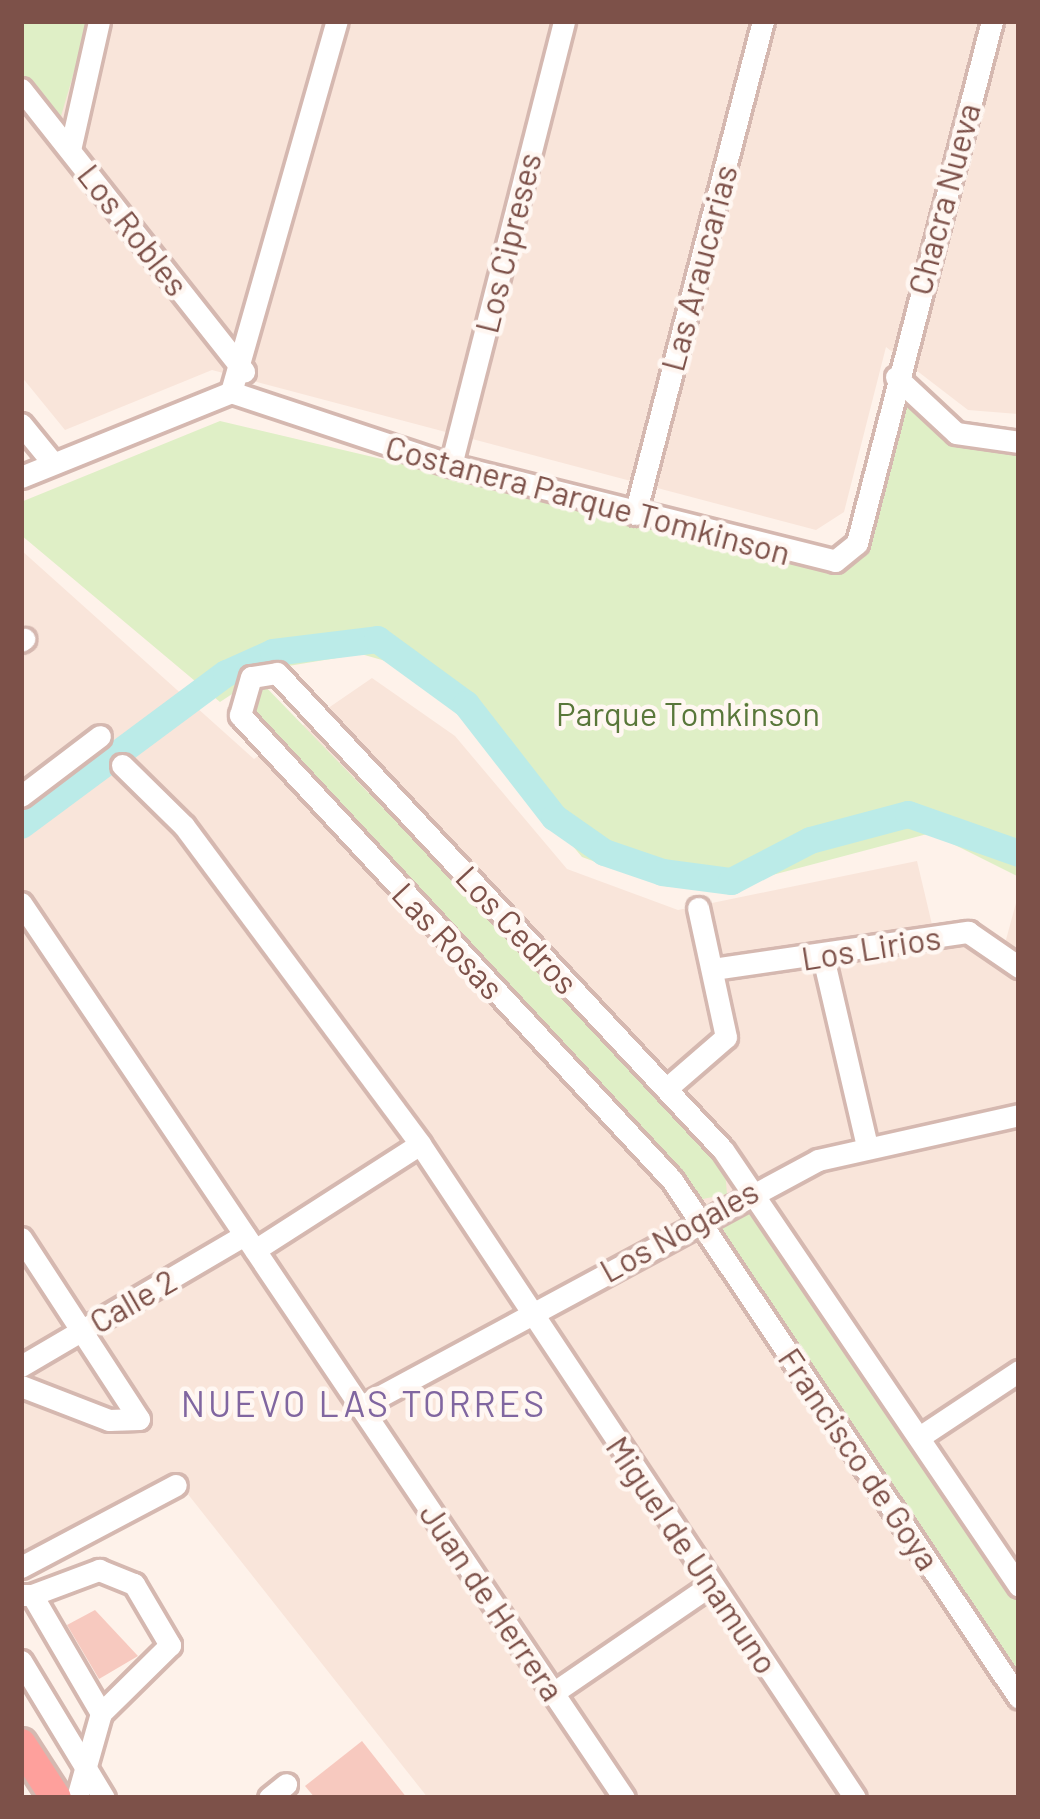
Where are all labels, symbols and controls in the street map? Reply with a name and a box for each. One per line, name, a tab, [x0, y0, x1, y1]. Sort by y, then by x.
street label: Chacra Nueva	[899, 99, 989, 299]
street label: Los Cipreses	[467, 149, 549, 337]
street label: Los Robles	[69, 156, 197, 304]
street label: Las Araucarias	[652, 161, 746, 375]
street label: Costanera Parque Tomkinson	[381, 427, 795, 573]
park label: Parque Tomkinson	[556, 694, 820, 734]
street label: Los Cedros	[448, 858, 586, 1002]
street label: Las Rosas	[384, 875, 512, 1007]
street label: Los Lirios	[798, 917, 944, 979]
street label: Los Nogales	[593, 1171, 765, 1291]
street label: Calle 2	[83, 1260, 183, 1342]
street label: Francisco de Goya	[770, 1340, 948, 1578]
district label: NUEVO LAS TORRES	[181, 1381, 547, 1425]
street label: Miguel de Unamuno	[598, 1429, 786, 1681]
street label: Juan de Herrera	[411, 1496, 573, 1708]

